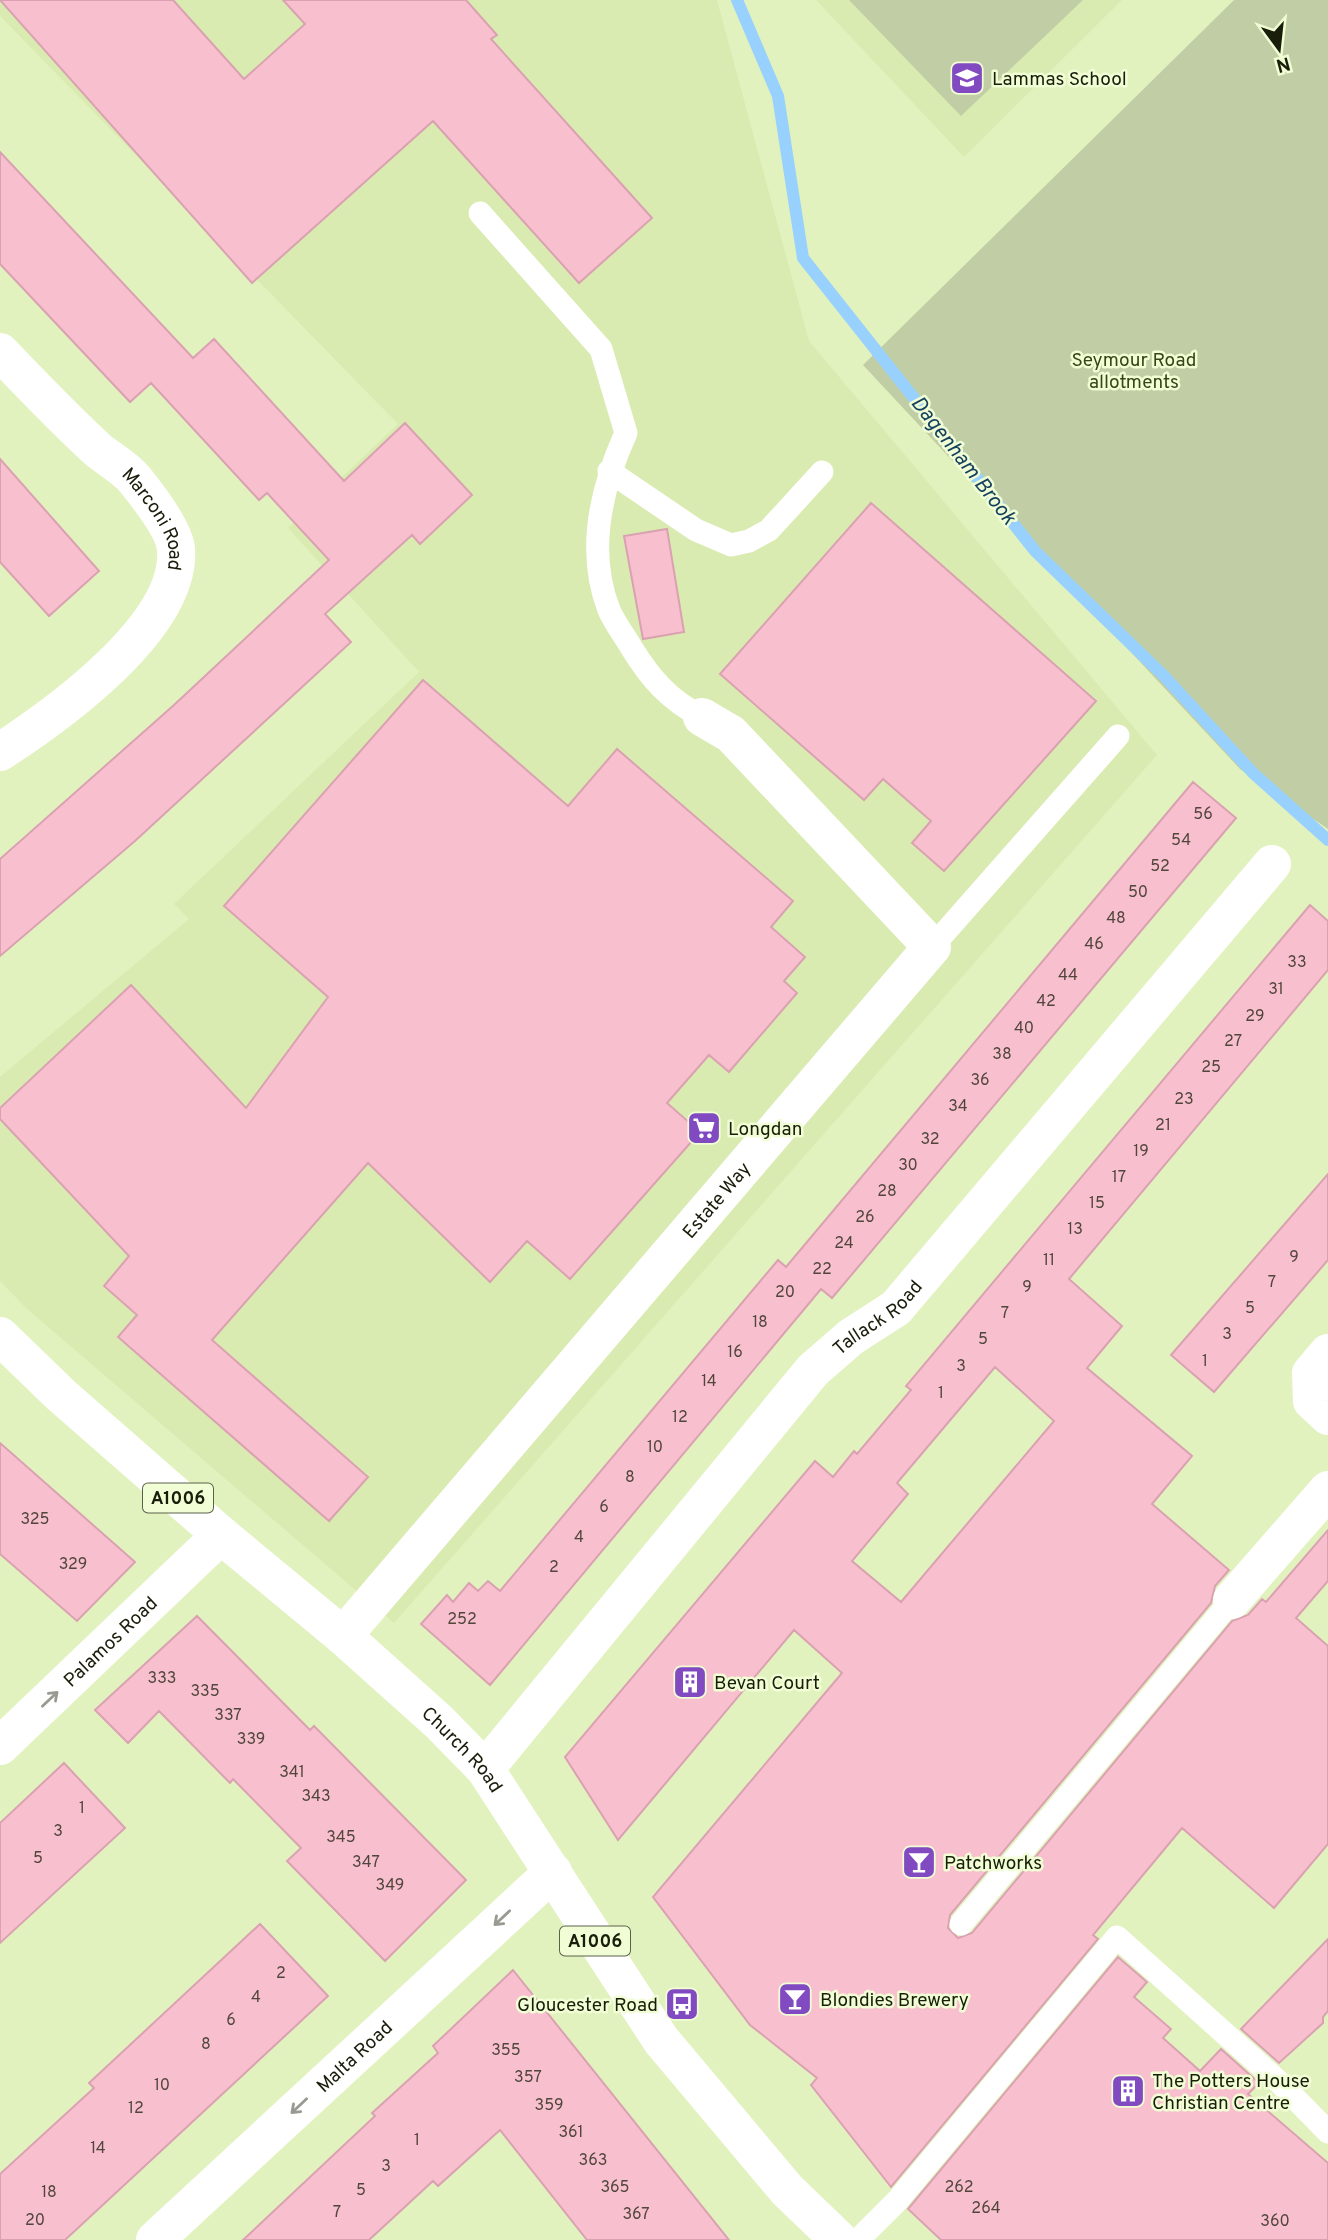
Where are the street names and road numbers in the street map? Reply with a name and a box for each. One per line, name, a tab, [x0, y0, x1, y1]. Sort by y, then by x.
street label: Marconi Road	[116, 463, 186, 572]
street label: Estate Way	[678, 1158, 757, 1244]
street label: Tallack Road	[829, 1276, 928, 1361]
road number: A1006	[143, 1484, 213, 1512]
street label: Palamos Road	[59, 1592, 163, 1693]
street label: Church Road	[416, 1702, 507, 1798]
road number: A1006	[560, 1926, 630, 1955]
street label: Malta Road	[312, 2016, 398, 2099]

